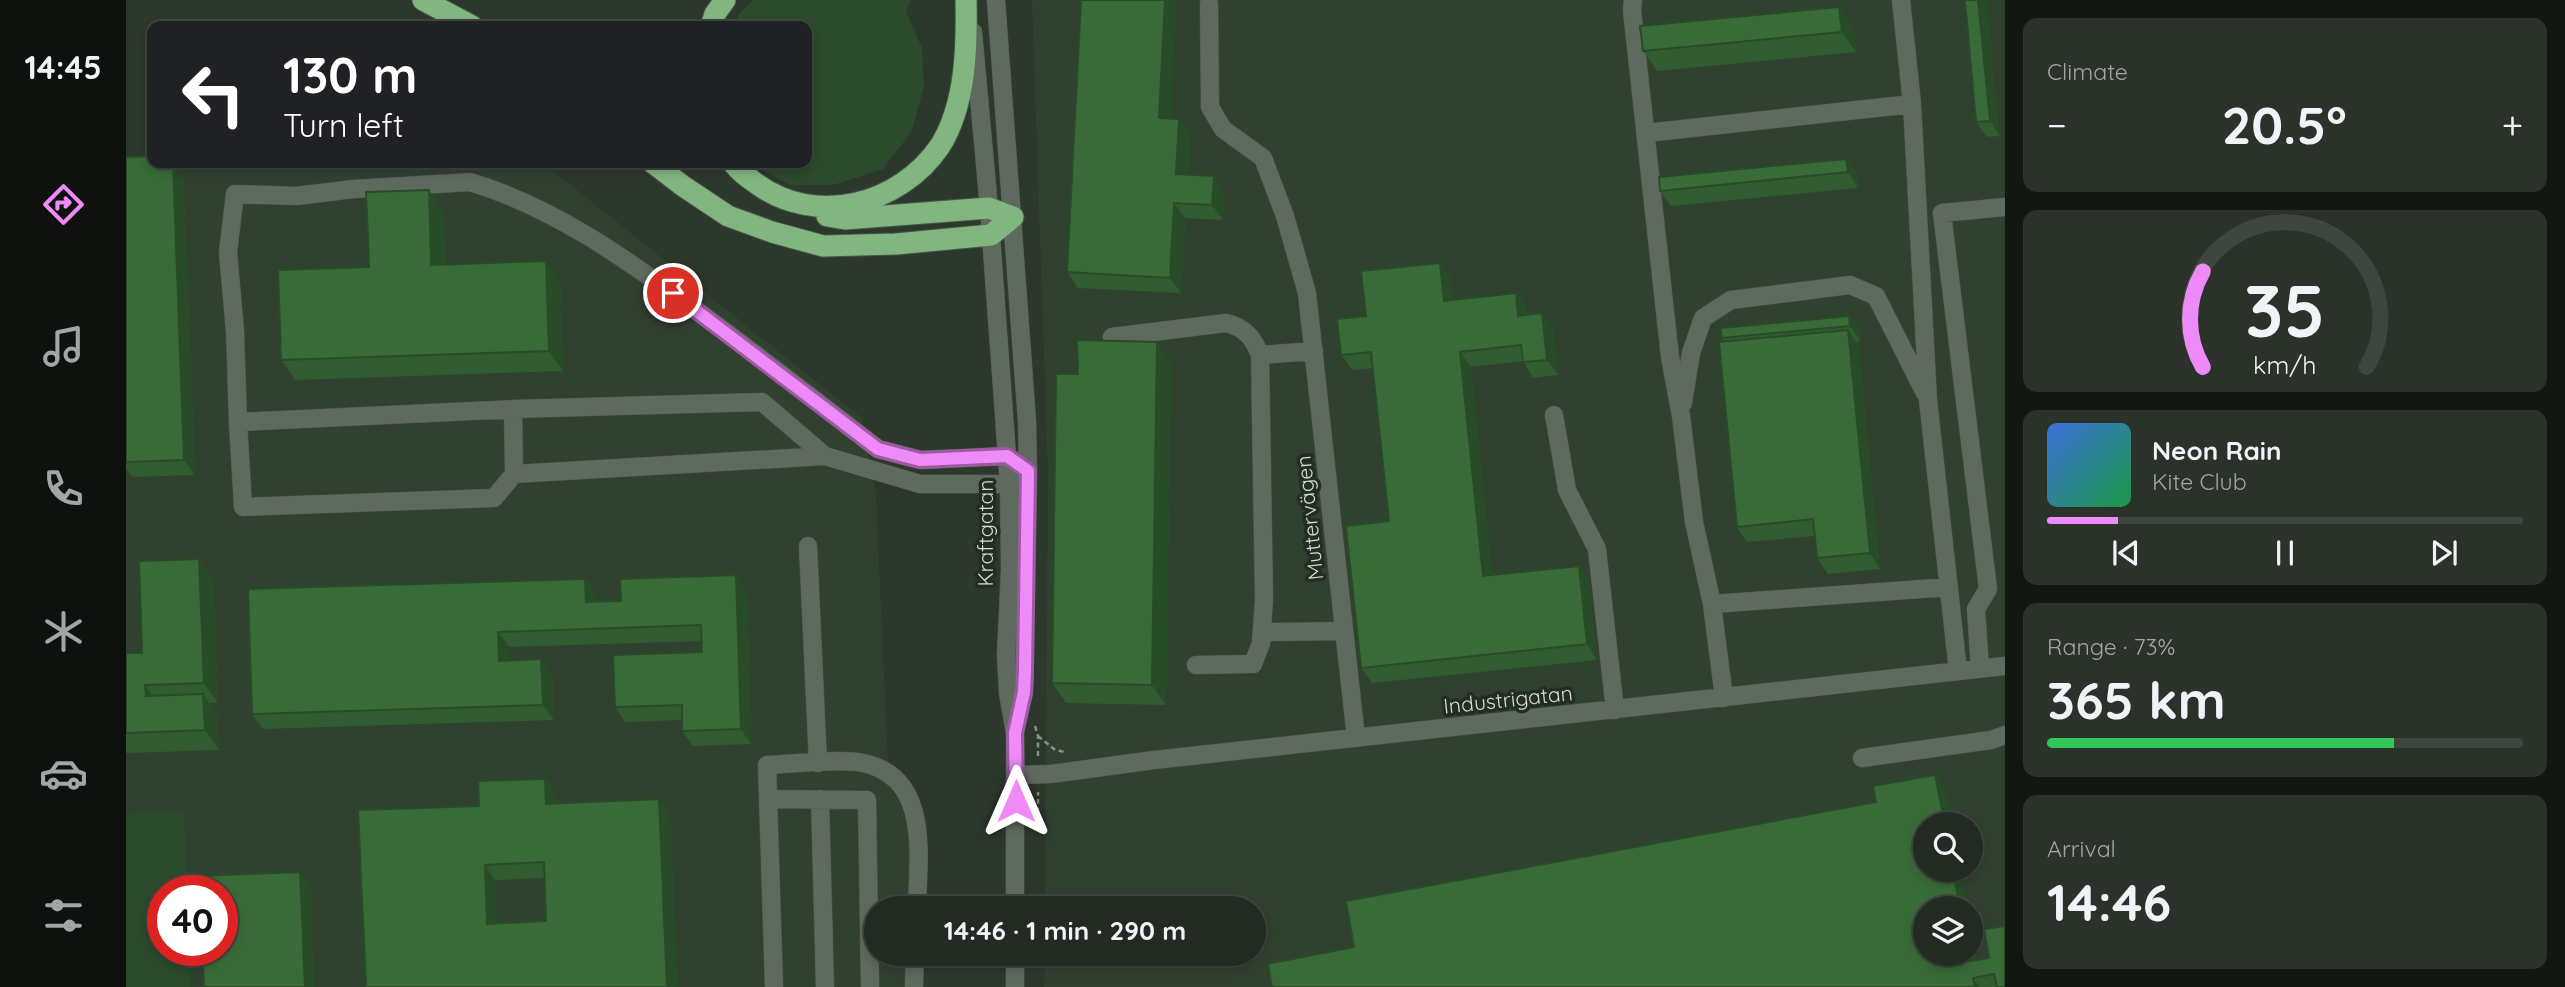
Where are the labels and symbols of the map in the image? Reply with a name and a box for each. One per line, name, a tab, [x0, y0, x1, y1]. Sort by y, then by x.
pin	[643, 263, 703, 323]
street label: Muttervägen	[1290, 455, 1328, 581]
street label: Kraftgatan	[972, 480, 998, 586]
street label: Industrigatan	[1442, 679, 1574, 719]
position arrow	[979, 764, 1053, 838]
speed limit sign: 40	[147, 875, 238, 966]

